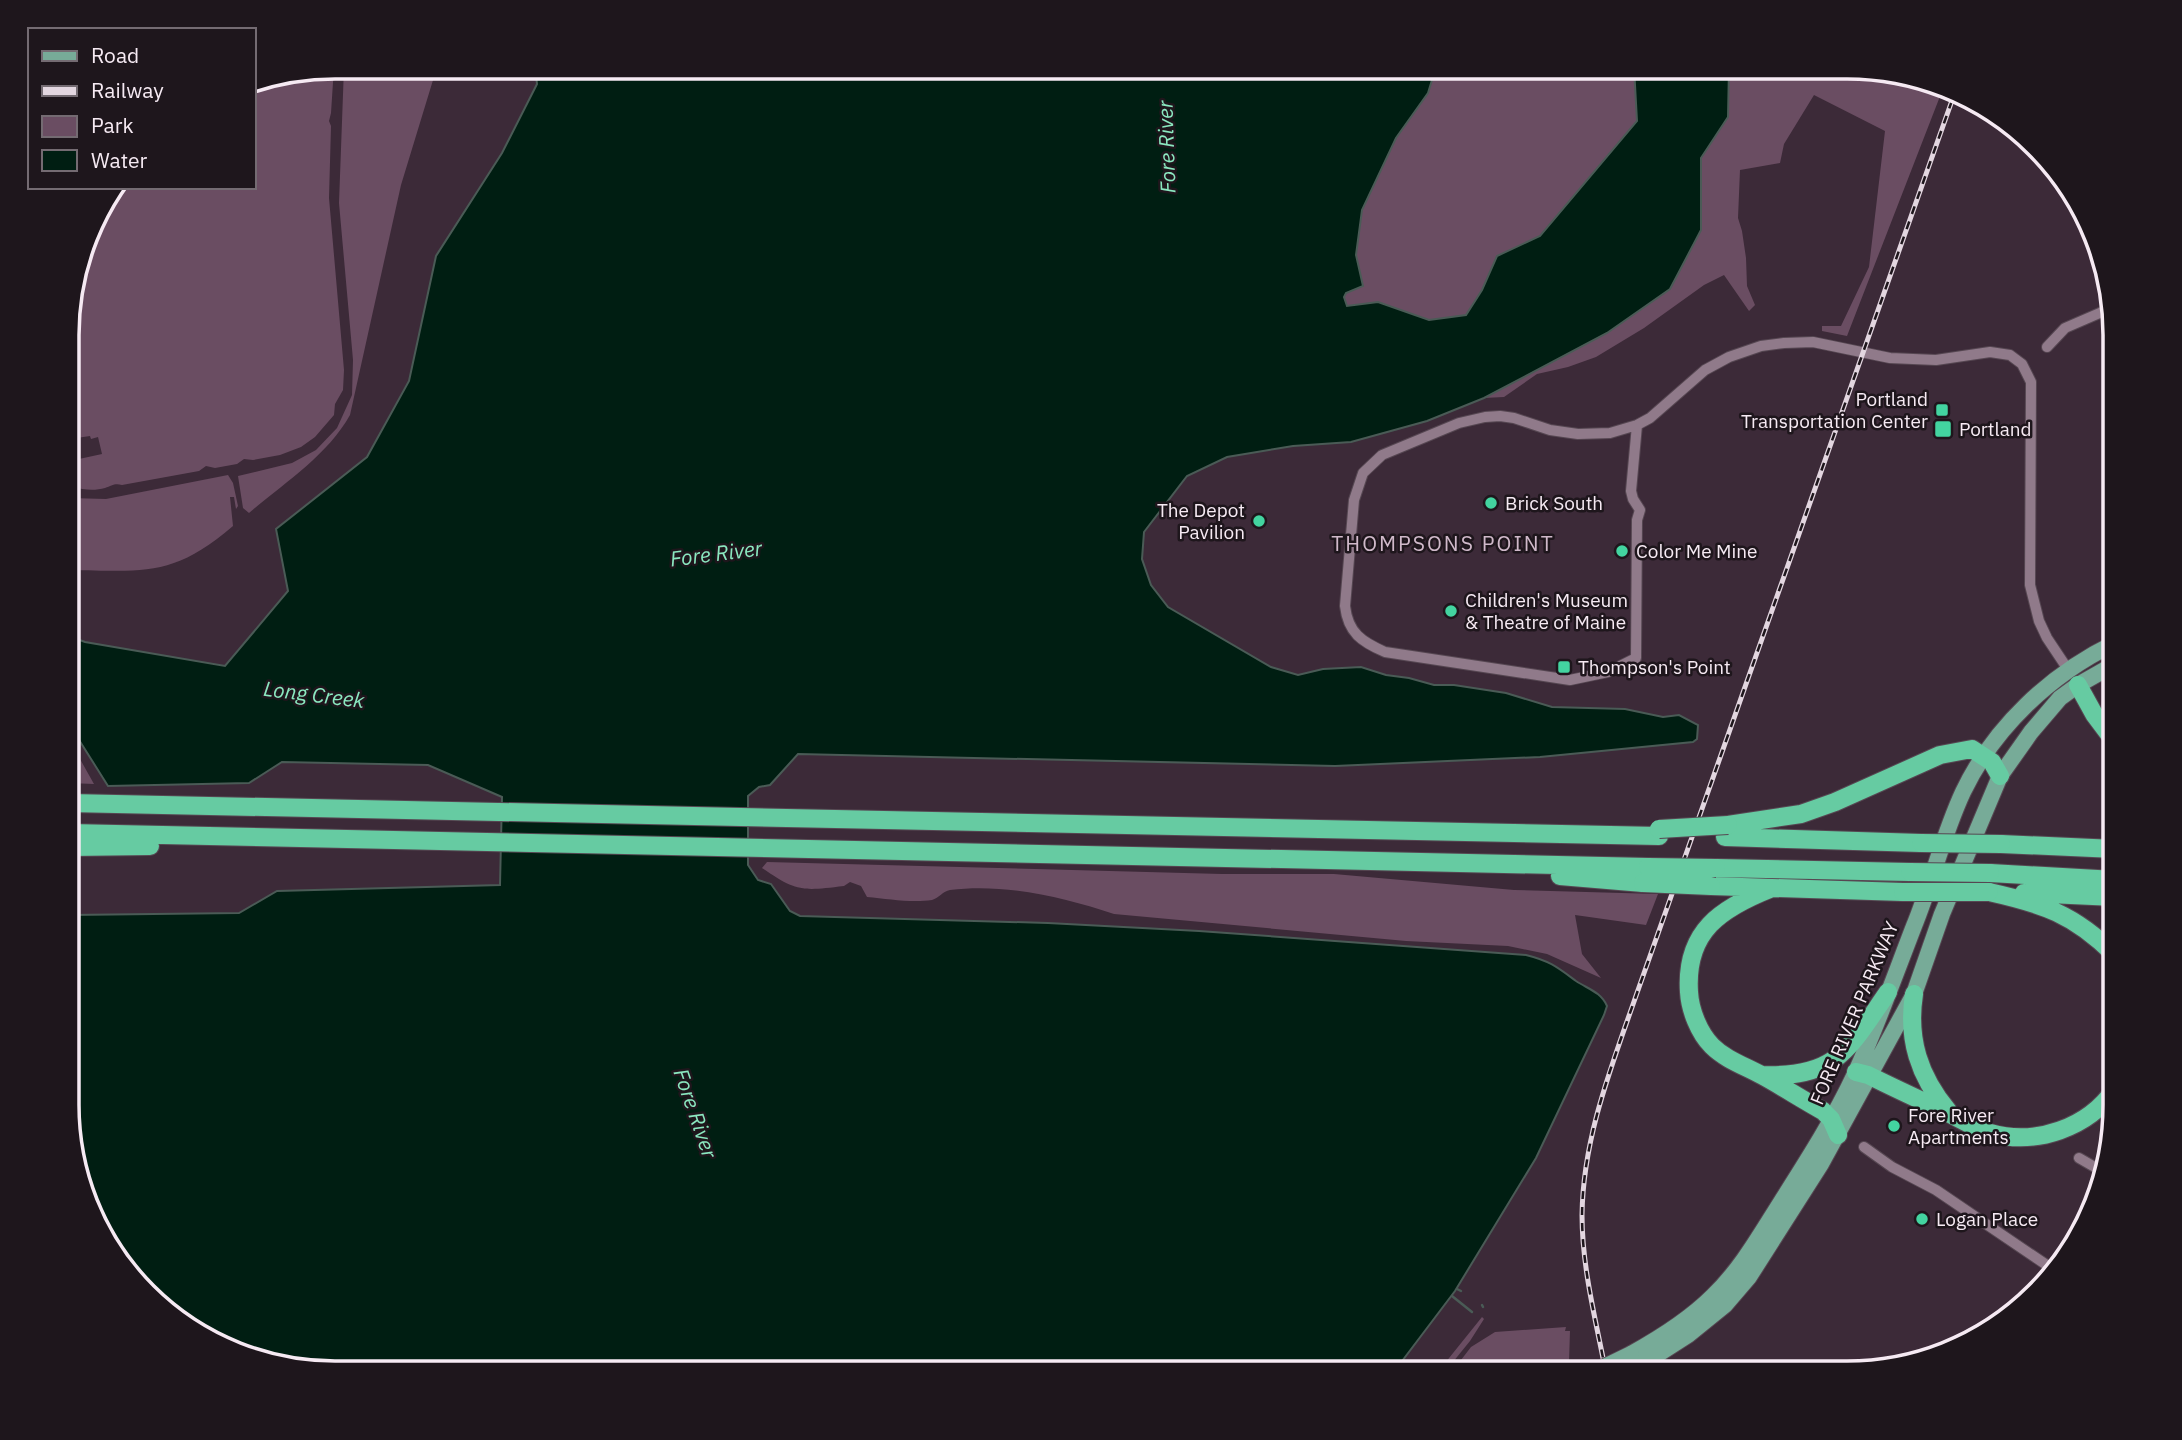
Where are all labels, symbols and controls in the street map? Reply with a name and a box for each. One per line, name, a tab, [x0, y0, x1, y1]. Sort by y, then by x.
legend	[28, 28, 256, 189]
text: Road	[91, 41, 139, 69]
text: Railway	[91, 76, 164, 104]
water label: Fore River	[1150, 99, 1182, 194]
text: Park	[91, 111, 134, 139]
text: Water	[91, 146, 148, 174]
place label: Portland Transportation Center	[1741, 387, 1928, 433]
marker: Portland Transportation Center	[1934, 402, 1950, 418]
place label: Portland	[1959, 417, 2032, 441]
marker: Portland	[1933, 419, 1953, 439]
place label: Brick South	[1505, 491, 1603, 515]
marker: Brick South	[1483, 495, 1499, 511]
place label: The Depot Pavilion	[1157, 498, 1245, 544]
marker: The Depot Pavilion	[1251, 513, 1267, 529]
district label: THOMPSONS POINT	[1331, 529, 1555, 557]
water label: Fore River	[668, 533, 765, 573]
place label: Color Me Mine	[1636, 539, 1757, 563]
marker: Color Me Mine	[1614, 543, 1630, 559]
place label: Children's Museum & Theatre of Maine	[1465, 588, 1628, 634]
marker: Children's Museum & Theatre of Maine	[1443, 603, 1459, 619]
place label: Thompson's Point	[1578, 655, 1731, 679]
marker: Thompson's Point	[1556, 659, 1572, 675]
water label: Long Creek	[262, 674, 367, 714]
street label: FORE RIVER PARKWAY	[1805, 917, 1904, 1108]
water label: Fore River	[668, 1065, 725, 1163]
place label: Fore River Apartments	[1908, 1103, 2009, 1149]
marker: Fore River Apartments	[1886, 1118, 1902, 1134]
place label: Logan Place	[1936, 1207, 2038, 1231]
marker: Logan Place	[1914, 1211, 1930, 1227]

